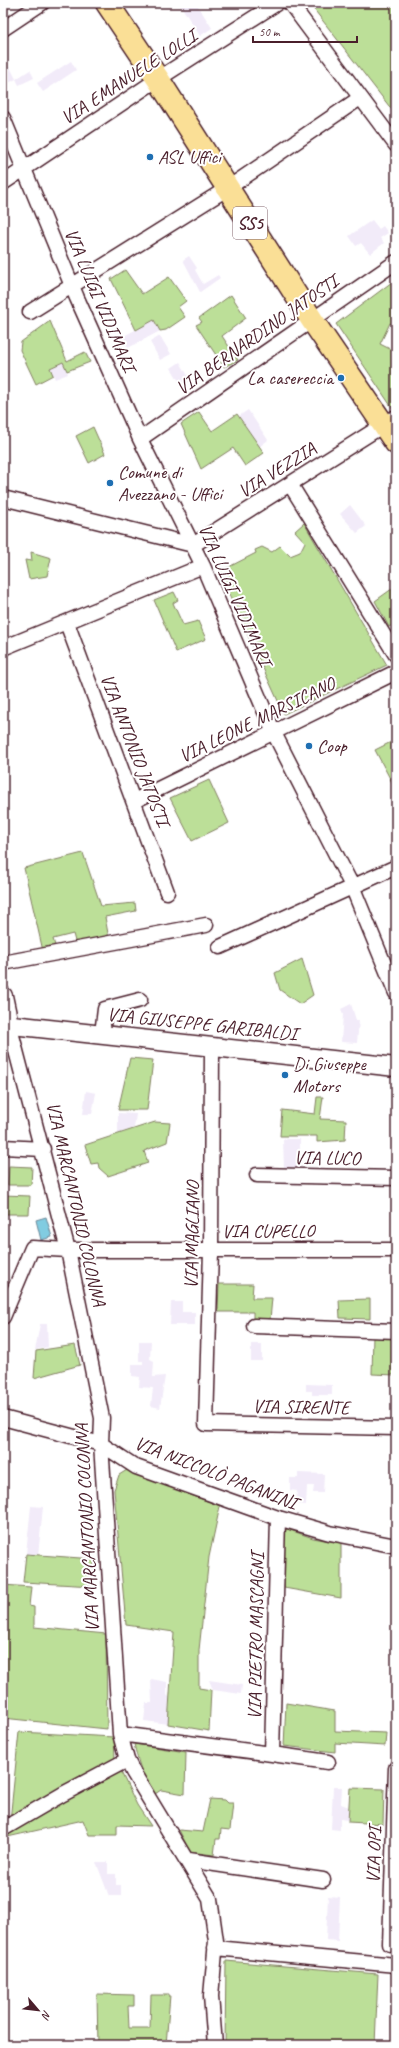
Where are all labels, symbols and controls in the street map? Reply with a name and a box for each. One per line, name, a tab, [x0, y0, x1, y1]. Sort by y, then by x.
scale bar	[253, 18, 357, 44]
street label: VIA EMANUELE LOLLI	[57, 22, 205, 130]
text: 50 m	[259, 24, 281, 40]
place label: ASL Uffici	[158, 145, 223, 169]
marker: ASL Uffici	[145, 152, 155, 162]
road number: SS5	[233, 207, 267, 239]
street label: VIA LUIGI VIDIMARI	[59, 225, 143, 379]
street label: VIA BERNARDINO JATOSTI	[171, 267, 346, 400]
place label: La casereccia	[247, 366, 335, 390]
marker: La casereccia	[336, 373, 346, 383]
street label: VIA VEZZIA	[234, 437, 321, 503]
place label: Comune di Avezzano - Uffici	[118, 460, 224, 506]
marker: Comune di Avezzano - Uffici	[105, 478, 115, 488]
street label: VIA LUIGI VIDIMARI	[193, 520, 279, 674]
street label: VIA ANTONIO JATOSTI	[95, 670, 177, 834]
street label: VIA LEONE MARSICANO	[175, 671, 341, 768]
place label: Coop	[317, 734, 347, 758]
marker: Coop	[304, 741, 314, 751]
street label: VIA GIUSEPPE GARIBALDI	[106, 1002, 303, 1046]
place label: Di Giuseppe Motors	[293, 1052, 367, 1098]
marker: Di Giuseppe Motors	[280, 1070, 290, 1080]
street label: VIA MARCANTONIO COLONNA	[41, 1100, 111, 1310]
street label: VIA LUCO	[294, 1145, 363, 1171]
street label: VIA MAGLIANO	[179, 1178, 205, 1289]
street label: VIA CUPELLO	[222, 1219, 316, 1243]
street label: VIA SIRENTE	[252, 1394, 352, 1420]
street label: VIA MARCANTONIO COLONNA	[69, 1422, 104, 1633]
street label: VIA NICCOLÒ PAGANINI	[131, 1431, 305, 1517]
street label: VIA PIETRO MASCAGNI	[243, 1548, 270, 1720]
street label: VIA OPI	[361, 1822, 387, 1884]
north arrow	[18, 1990, 58, 2030]
text: N	[38, 2008, 55, 2023]

